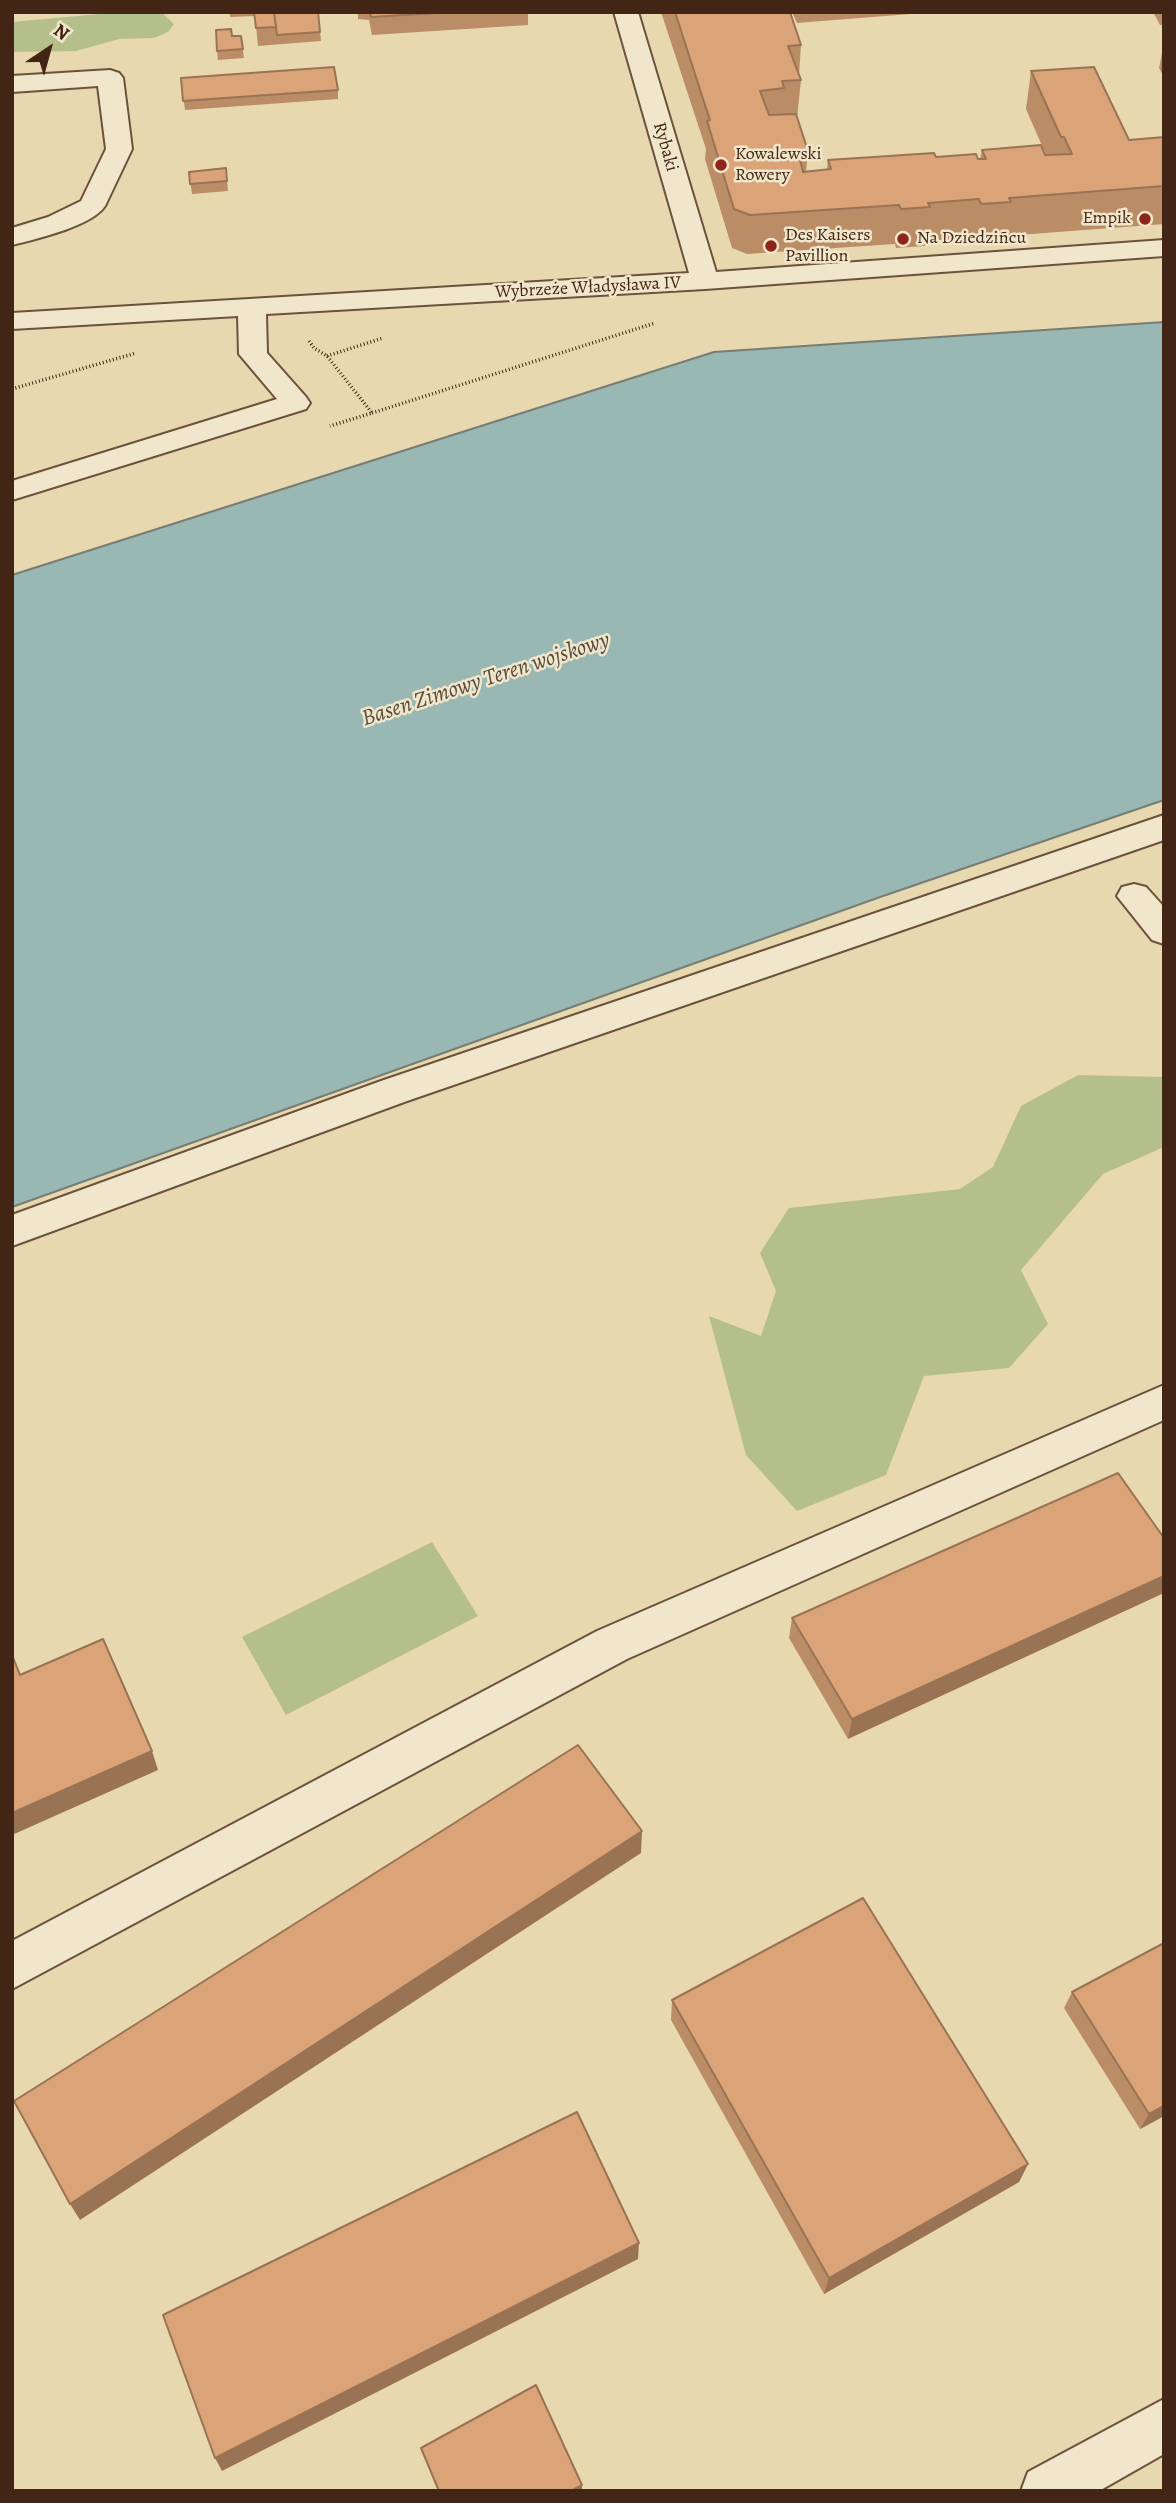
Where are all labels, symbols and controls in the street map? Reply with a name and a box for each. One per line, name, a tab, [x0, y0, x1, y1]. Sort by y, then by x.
north arrow	[14, 14, 84, 84]
text: N	[48, 17, 75, 47]
street label: Rybaki	[648, 120, 682, 174]
place label: Kowalewski Rowery	[735, 144, 822, 186]
marker: Kowalewski Rowery	[713, 157, 729, 173]
place label: Empik	[1082, 208, 1131, 230]
marker: Empik	[1137, 211, 1153, 227]
place label: Des Kaisers Pavillion	[785, 225, 871, 268]
place label: Na Dziedziñcu	[917, 228, 1026, 250]
marker: Na Dziedziñcu	[895, 231, 911, 247]
marker: Des Kaisers Pavillion	[763, 238, 779, 254]
street label: Wybrzeże Władysława IV	[495, 272, 681, 304]
water label: Basen Zimowy Teren wojskowy	[359, 627, 613, 733]

